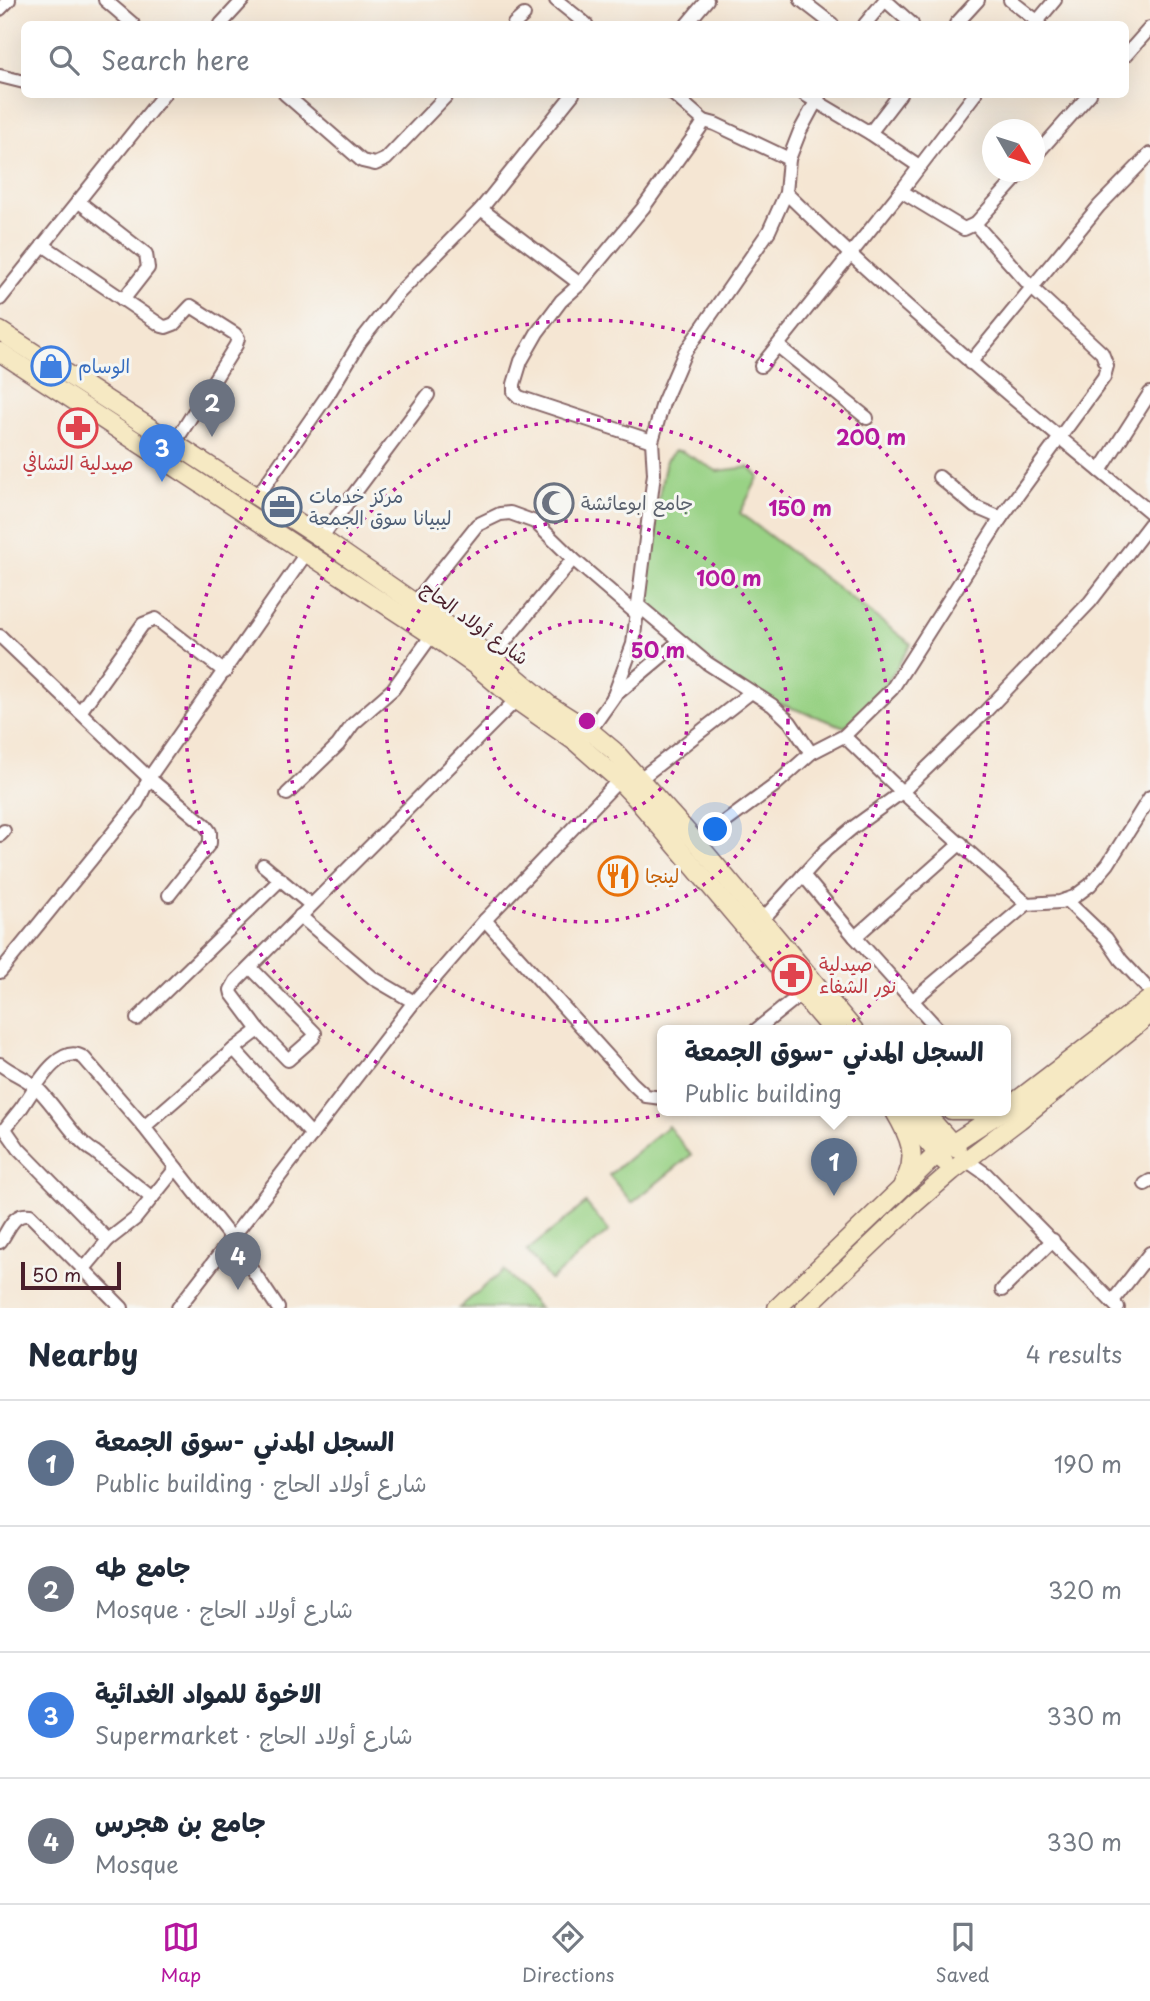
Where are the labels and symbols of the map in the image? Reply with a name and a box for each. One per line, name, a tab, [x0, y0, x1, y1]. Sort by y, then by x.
north arrow	[982, 119, 1045, 182]
shop icon: الوسام	[30, 345, 72, 387]
place label: الوسام	[78, 351, 130, 381]
pin: 2	[189, 379, 235, 437]
pharmacy icon: صيدلية التشافي	[57, 407, 99, 449]
text: 200 m	[836, 420, 906, 452]
pin: 3	[139, 424, 185, 482]
place label: صيدلية التشافي	[23, 448, 133, 477]
place label: مركز خدمات ليبيانا سوق الجمعة	[309, 481, 452, 531]
mosque icon: جامع ابوعائشة	[533, 482, 575, 524]
office icon: مركز خدمات ليبيانا سوق الجمعة	[261, 486, 303, 528]
place label: جامع ابوعائشة	[581, 488, 693, 517]
text: 150 m	[768, 491, 832, 523]
text: 100 m	[696, 561, 762, 593]
street label: شارع أولاد الحاج	[415, 574, 535, 672]
text: 50 m	[631, 633, 685, 665]
centre of rings	[575, 709, 599, 733]
your location	[698, 812, 732, 846]
restaurant icon: لينجا	[597, 855, 639, 897]
place label: لينجا	[645, 861, 679, 889]
place label: صيدلية نور الشفاء	[819, 949, 896, 999]
pharmacy icon: صيدلية نور الشفاء	[771, 954, 813, 996]
pin: 1	[811, 1138, 857, 1196]
pin: 4	[215, 1232, 261, 1290]
scale bar	[21, 1259, 121, 1291]

